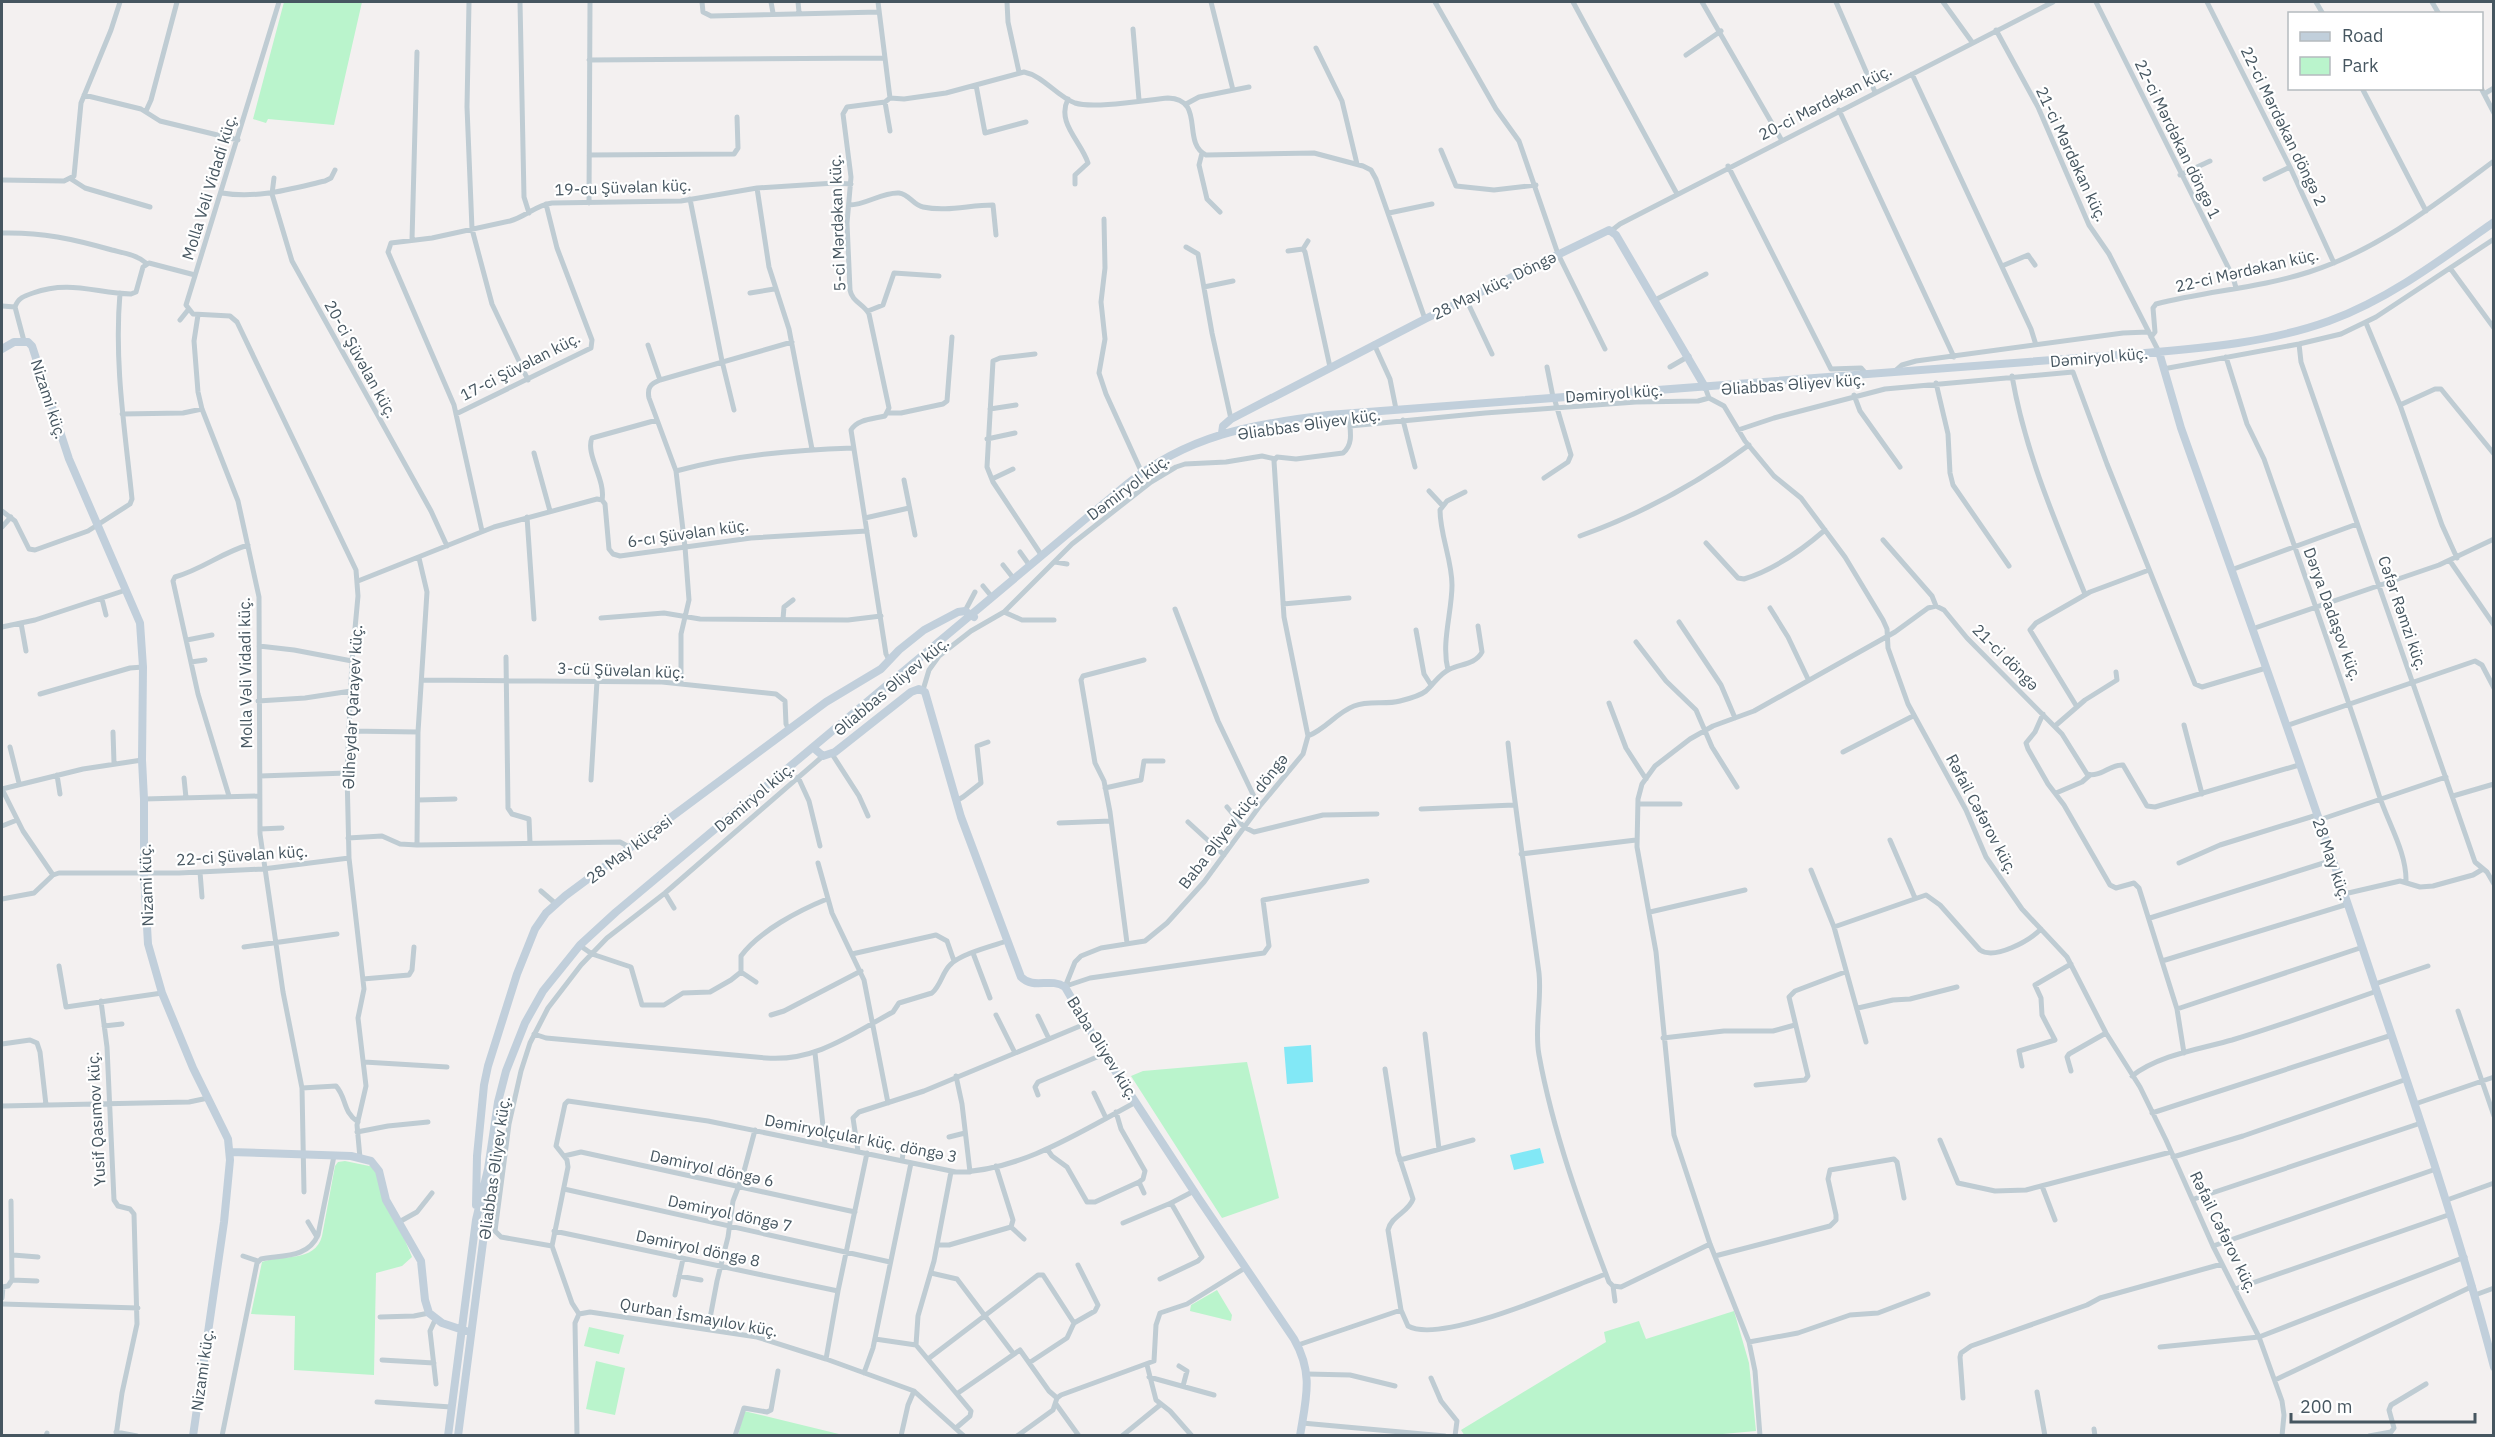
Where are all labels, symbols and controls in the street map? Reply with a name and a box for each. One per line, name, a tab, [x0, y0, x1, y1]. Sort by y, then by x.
legend	[2288, 12, 2483, 90]
text: Road	[2342, 24, 2383, 47]
street label: 22-ci Mərdəkan döngə 2	[2237, 43, 2331, 209]
text: Park	[2342, 54, 2379, 77]
street label: 22-ci Mərdəkan döngə 1	[2131, 56, 2225, 222]
street label: 20-ci Mərdəkan küç.	[1755, 60, 1895, 144]
street label: 21-ci Mərdəkan küç.	[2032, 83, 2112, 225]
street label: Molla Vəli Vidadi küç.	[177, 112, 241, 262]
street label: 5-ci Mərdəkan küç.	[825, 154, 849, 292]
street label: 19-cu Şüvəlan küç.	[554, 175, 692, 199]
street label: 22-ci Mərdəkan küç.	[2173, 244, 2321, 296]
street label: 28 May küç. Döngə	[1429, 246, 1560, 324]
street label: 20-ci Şüvəlan küç.	[320, 296, 402, 422]
street label: 17-ci Şüvəlan küç.	[457, 327, 583, 405]
street label: Dəmiryol küç.	[2049, 343, 2149, 371]
street label: Nizami küç.	[27, 357, 71, 441]
street label: Əliabbas Əliyev küç.	[1720, 369, 1866, 399]
street label: Dəmiryol küç.	[1564, 380, 1664, 406]
street label: Əliabbas Əliyev küç.	[1236, 404, 1382, 444]
street label: Dəmiryol küç.	[1083, 449, 1173, 525]
street label: 6-cı Şüvəlan küç.	[626, 515, 750, 551]
street label: Dərya Dadaşov küç.	[2300, 544, 2366, 684]
street label: Cəfər Rəmzi küç.	[2374, 553, 2432, 673]
street label: Molla Vəli Vidadi küç.	[234, 597, 256, 749]
street label: 21-ci döngə	[1969, 620, 2044, 695]
street label: Əliheydər Qarayev küç.	[338, 624, 366, 790]
street label: Əliabbas Əliyev küç.	[829, 632, 953, 740]
street label: 3-cü Şüvəlan küç.	[557, 658, 685, 682]
street label: Baba Əliyev küç. döngə	[1174, 749, 1292, 893]
street label: Rəfail Cəfərov küç.	[1942, 751, 2022, 877]
street label: Dəmiryol küç.	[710, 758, 798, 836]
street label: 28 May küçəsi	[582, 810, 676, 888]
street label: 28 May küç.	[2309, 815, 2355, 903]
street label: 22-ci Şüvəlan küç.	[175, 840, 309, 870]
street label: Nizami küç.	[135, 843, 157, 927]
street label: Baba Əliyev küç.	[1063, 993, 1143, 1103]
street label: Yusif Qasımov küç.	[82, 1051, 110, 1187]
street label: Əliabbas Əliyev küç.	[474, 1095, 514, 1241]
street label: Dəmiryolçular küç. döngə 3	[763, 1110, 959, 1166]
street label: Dəmiryol döngə 6	[648, 1145, 776, 1191]
street label: Rəfail Cəfərov küç.	[2186, 1168, 2262, 1296]
street label: Dəmiryol döngə 7	[666, 1190, 794, 1236]
street label: Dəmiryol döngə 8	[634, 1225, 762, 1271]
street label: Qurban İsmayılov küç.	[618, 1293, 780, 1341]
street label: Nizami küç.	[186, 1328, 218, 1412]
scale bar	[2291, 1386, 2476, 1424]
text: 200 m	[2300, 1395, 2352, 1418]

